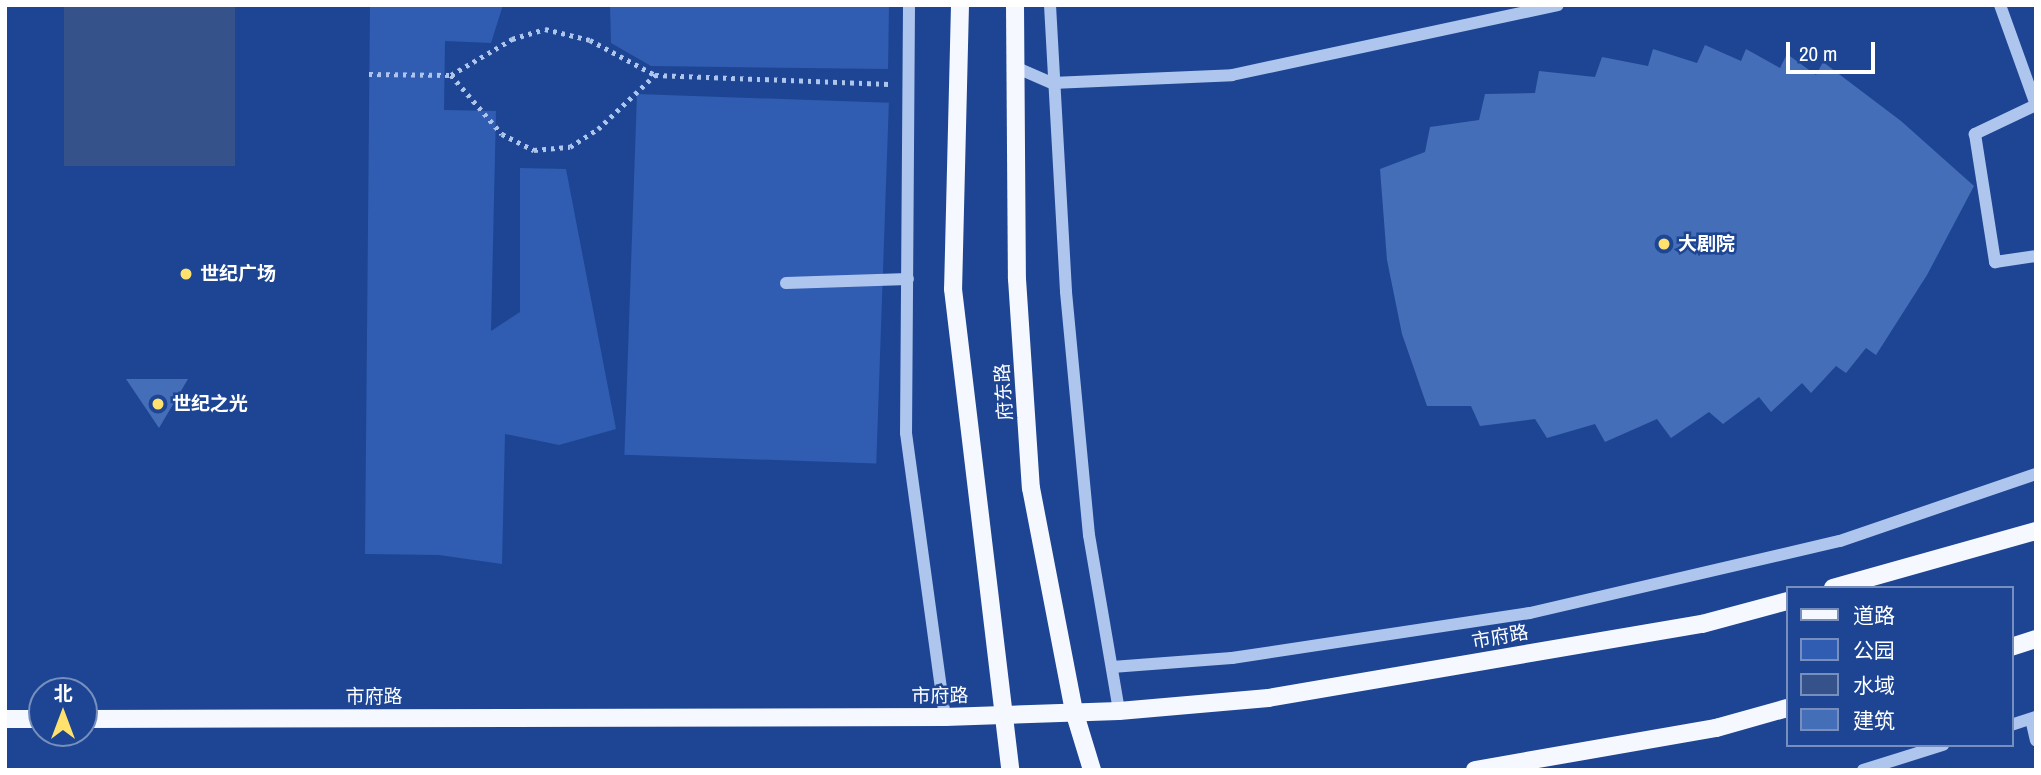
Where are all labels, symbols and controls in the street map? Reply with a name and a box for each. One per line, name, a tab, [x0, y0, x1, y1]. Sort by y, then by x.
scale bar	[1789, 28, 1878, 72]
text: 20 m	[1799, 39, 1837, 68]
place label: 大剧院	[1678, 233, 1735, 255]
marker: 大剧院	[1656, 236, 1672, 252]
place label: 世纪广场	[200, 263, 276, 285]
marker: 世纪广场	[178, 266, 194, 282]
street label: 府东路	[991, 363, 1017, 421]
place label: 世纪之光	[172, 393, 248, 415]
marker: 世纪之光	[150, 396, 166, 412]
legend	[1786, 586, 2013, 747]
text: 道路	[1853, 601, 1895, 630]
street label: 市府路	[1470, 621, 1530, 653]
text: 公园	[1853, 636, 1895, 665]
text: 水域	[1853, 671, 1895, 700]
north arrow	[28, 677, 98, 747]
text: 北	[53, 680, 73, 706]
street label: 市府路	[911, 684, 969, 708]
street label: 市府路	[346, 686, 402, 708]
text: 建筑	[1853, 706, 1895, 735]

